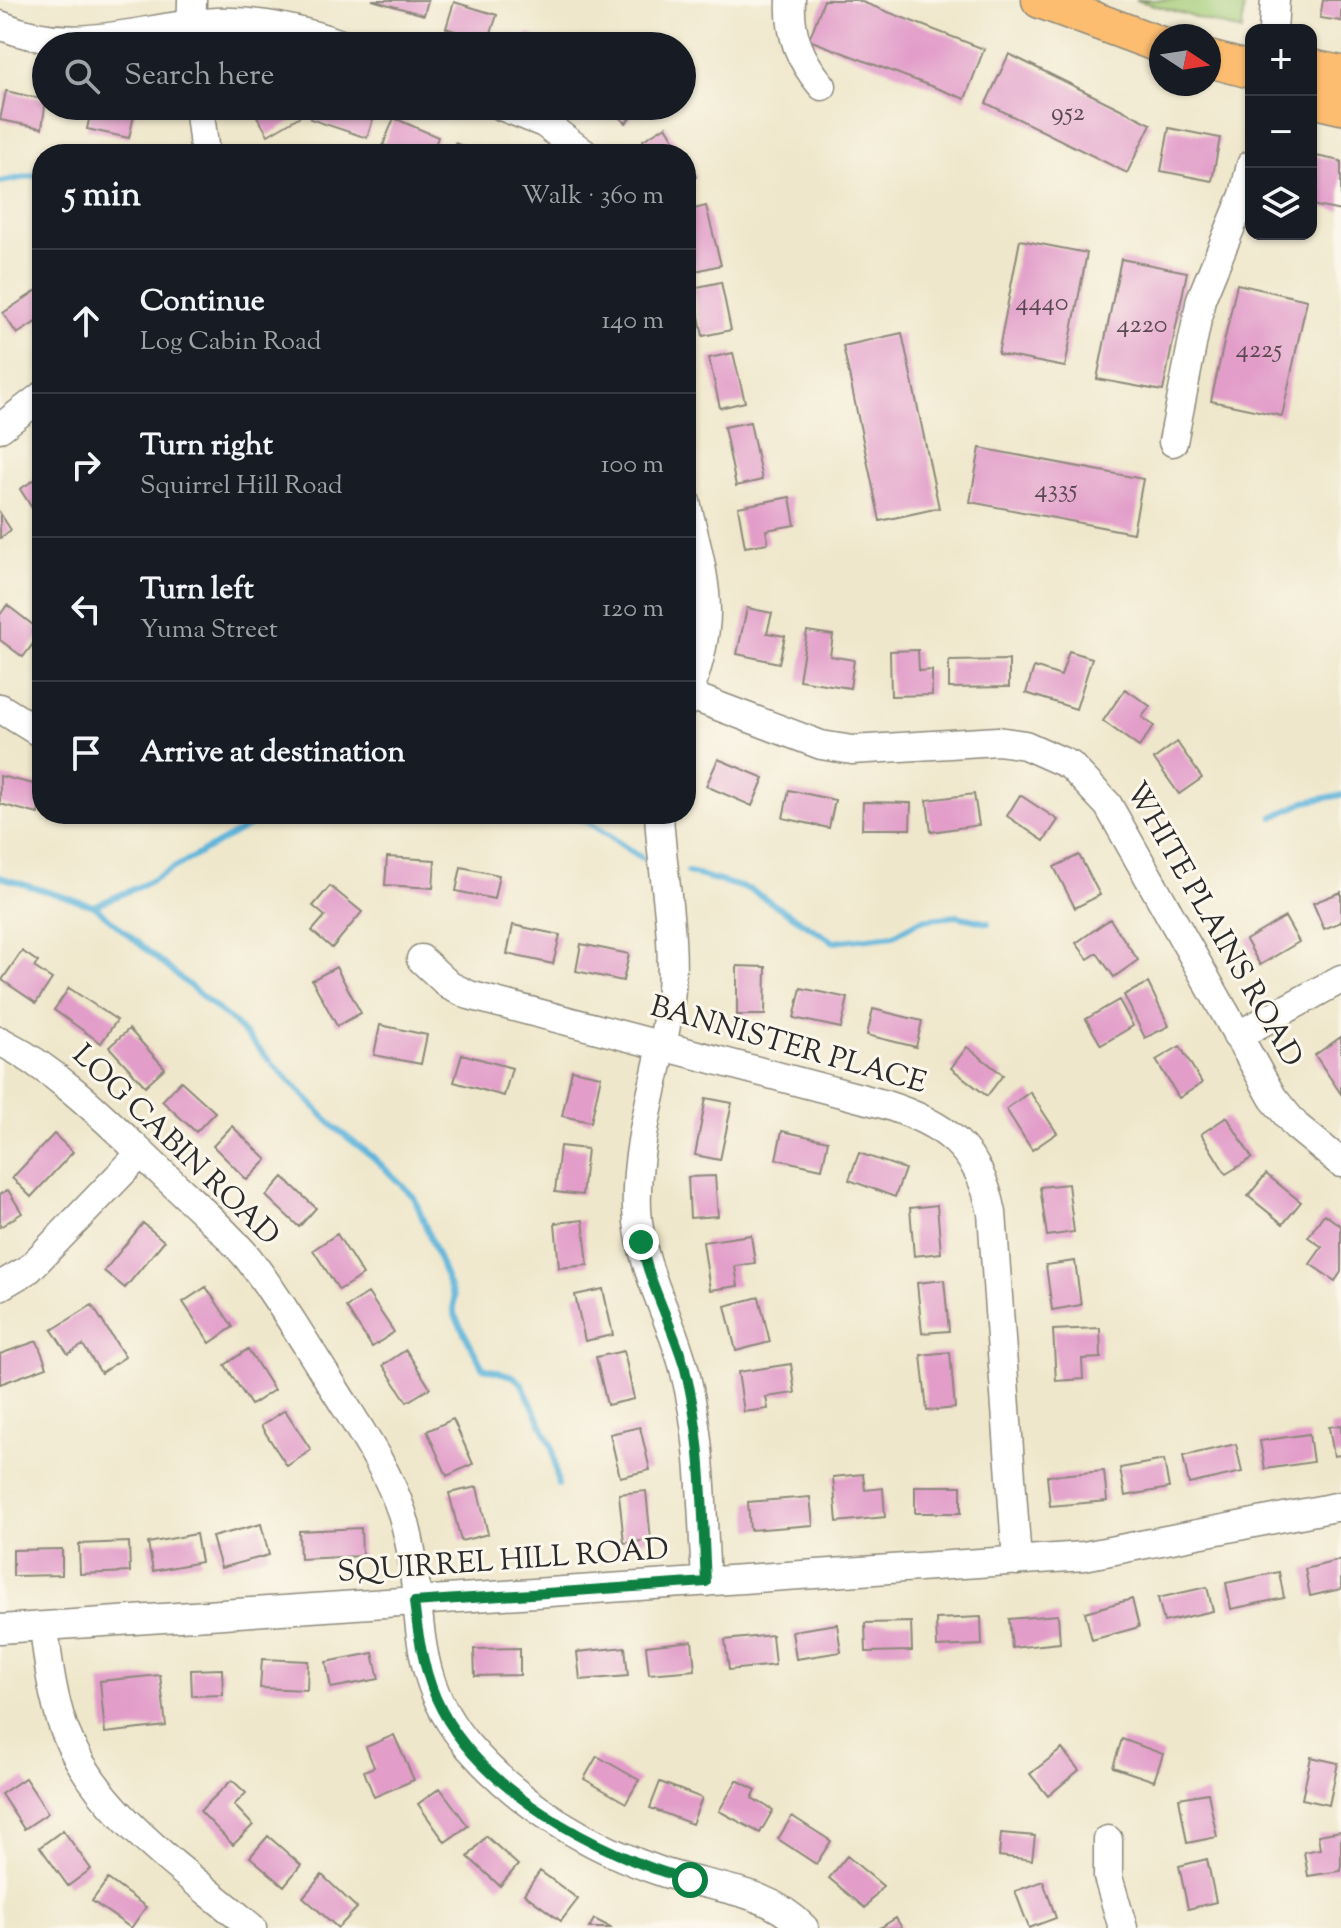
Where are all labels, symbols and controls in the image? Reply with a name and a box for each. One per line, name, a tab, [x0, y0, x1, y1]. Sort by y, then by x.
north arrow	[1149, 24, 1221, 96]
map controls	[1245, 24, 1317, 240]
button: +	[1245, 24, 1317, 96]
search box	[32, 32, 696, 120]
icon: search	[60, 54, 104, 98]
text: Search here	[124, 55, 274, 98]
house number: 952	[1051, 95, 1085, 132]
button: −	[1245, 96, 1317, 168]
button: layers	[1245, 168, 1317, 240]
text: 5 min	[64, 172, 141, 221]
text: Walk · 360 m	[521, 178, 664, 215]
text: Continue	[140, 281, 265, 324]
house number: 4440	[1016, 285, 1068, 322]
icon: ahead	[64, 299, 108, 343]
text: 140 m	[601, 303, 664, 340]
house number: 4220	[1116, 307, 1168, 344]
text: Log Cabin Road	[140, 324, 321, 361]
house number: 4225	[1236, 332, 1282, 369]
text: Turn right	[140, 425, 273, 468]
icon: right	[64, 443, 108, 487]
text: 100 m	[601, 447, 664, 484]
text: Squirrel Hill Road	[140, 468, 343, 505]
house number: 4335	[1034, 472, 1078, 509]
text: Turn left	[140, 569, 254, 612]
icon: left	[64, 587, 108, 631]
text: 120 m	[602, 591, 664, 628]
text: Yuma Street	[140, 612, 278, 649]
icon: arrive	[64, 731, 108, 775]
text: Arrive at destination	[140, 732, 405, 775]
street label: WHITE PLAINS ROAD	[1114, 774, 1312, 1076]
street label: BANNISTER PLACE	[645, 986, 931, 1106]
street label: LOG CABIN ROAD	[62, 1035, 288, 1257]
route end	[623, 1224, 659, 1260]
street label: SQUIRREL HILL ROAD	[336, 1529, 670, 1595]
route start	[672, 1862, 708, 1898]

